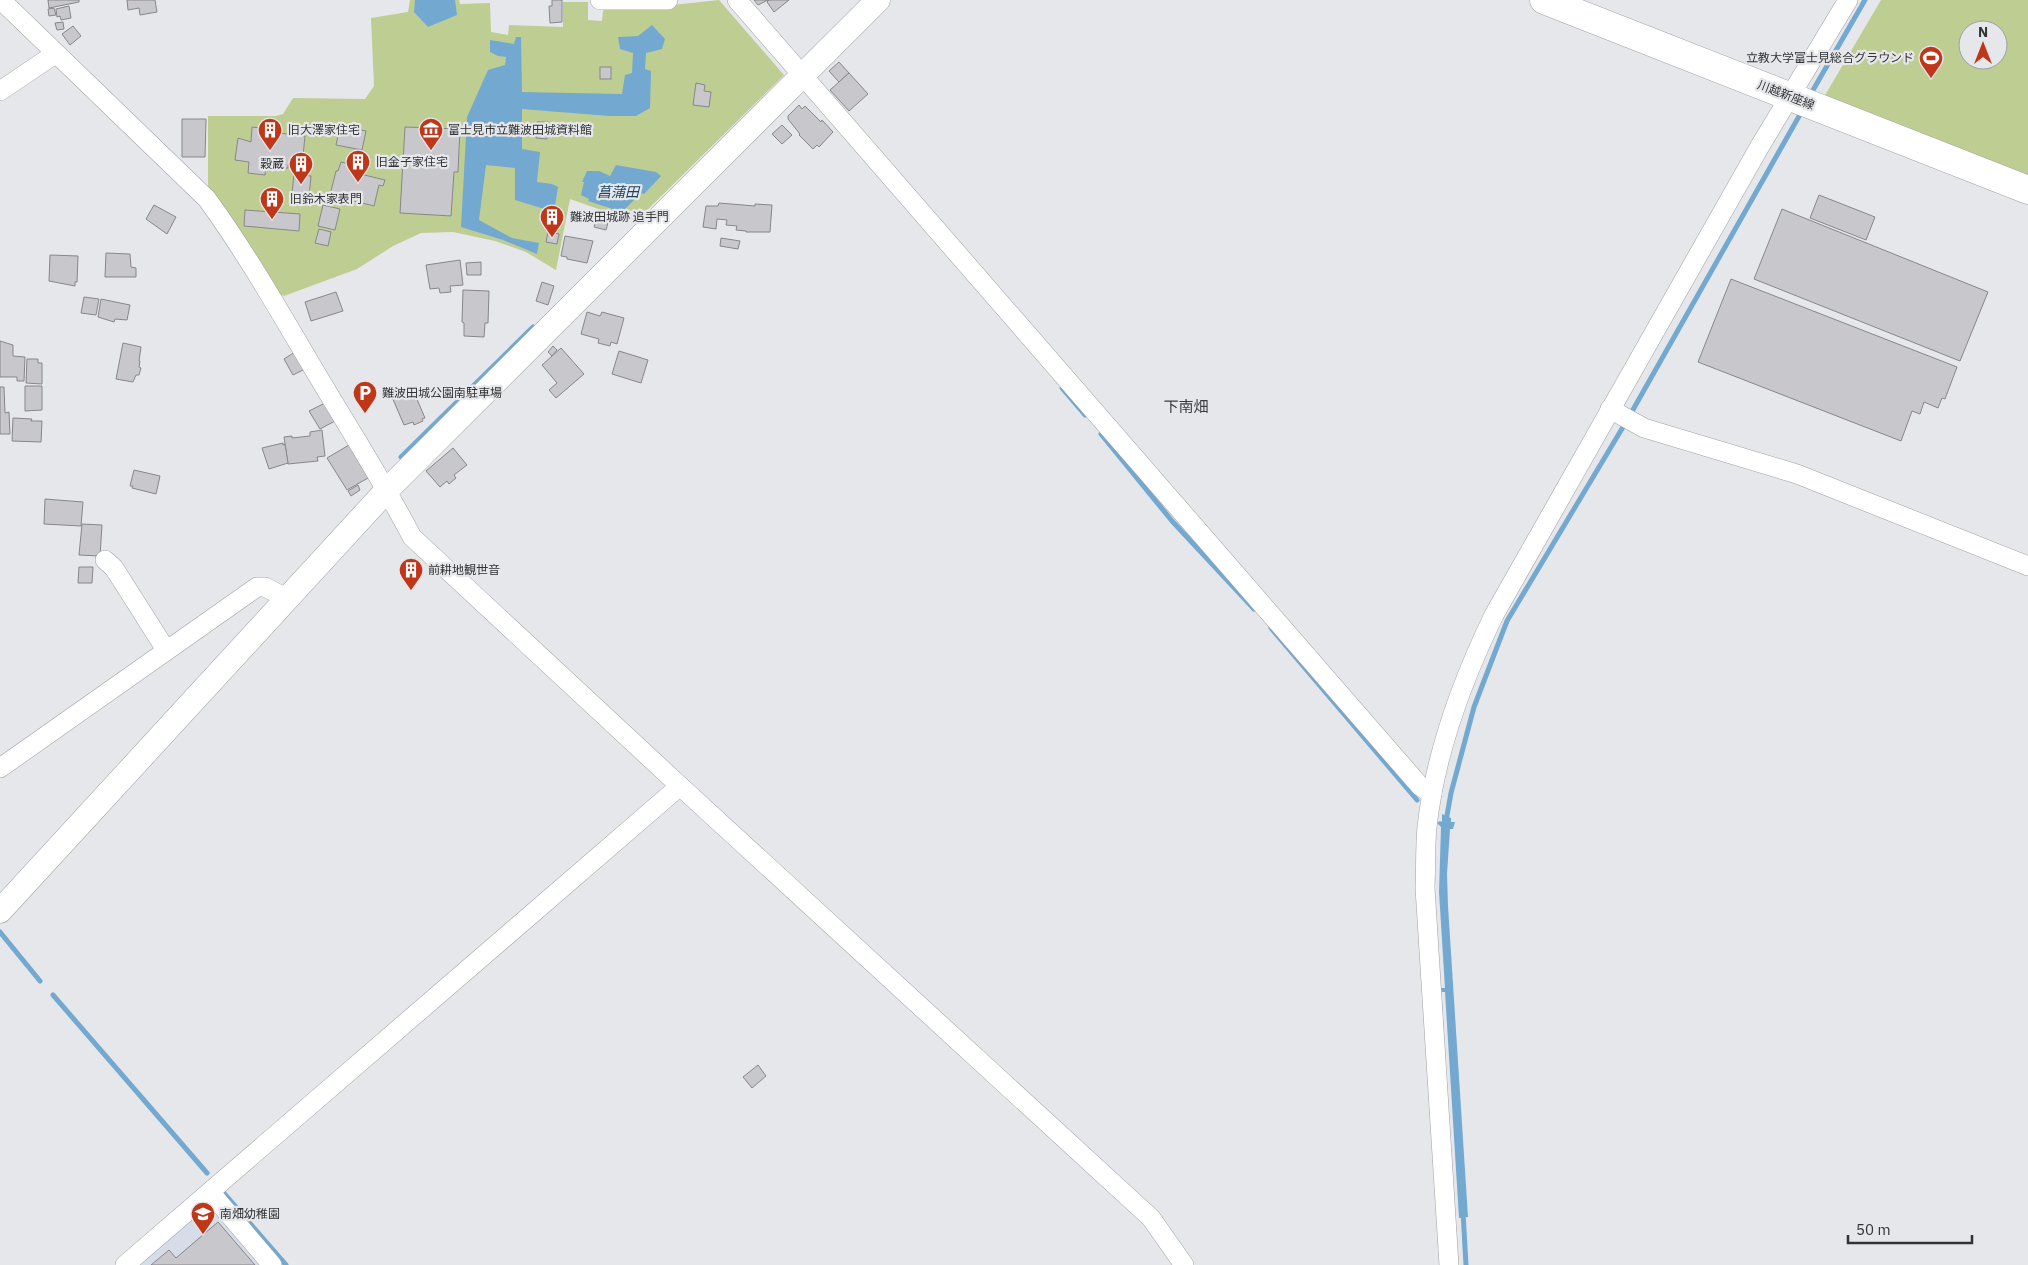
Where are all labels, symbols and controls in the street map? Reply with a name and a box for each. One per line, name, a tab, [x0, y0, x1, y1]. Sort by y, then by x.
north arrow	[1958, 20, 2008, 70]
text: N	[1978, 23, 1988, 41]
sports icon: 立教大学富士見総合グラウンド	[1918, 45, 1944, 79]
place label: 立教大学富士見総合グラウンド	[1746, 50, 1914, 65]
street label: 川越新座線	[1755, 77, 1817, 112]
building icon: 旧大澤家住宅	[257, 117, 283, 151]
museum icon: 富士見市立難波田城資料館	[418, 117, 444, 151]
place label: 旧大澤家住宅	[288, 122, 360, 137]
place label: 富士見市立難波田城資料館	[448, 122, 592, 137]
building icon: 旧金子家住宅	[345, 149, 371, 183]
building icon: 穀蔵	[288, 151, 314, 185]
place label: 旧金子家住宅	[376, 154, 448, 169]
place label: 穀蔵	[260, 156, 284, 171]
water label: 菖蒲田	[597, 183, 641, 201]
building icon: 旧鈴木家表門	[259, 186, 285, 220]
place label: 旧鈴木家表門	[290, 191, 362, 206]
building icon: 難波田城跡 追手門	[539, 204, 565, 238]
place label: 難波田城跡 追手門	[570, 209, 669, 224]
parking icon: 難波田城公園南駐車場	[352, 380, 378, 414]
place label: 難波田城公園南駐車場	[382, 385, 502, 400]
district label: 下南畑	[1163, 397, 1209, 416]
building icon: 前耕地観世音	[398, 557, 424, 591]
place label: 前耕地観世音	[428, 562, 500, 577]
school or university icon: 南畑幼稚園	[190, 1201, 216, 1235]
place label: 南畑幼稚園	[220, 1206, 280, 1221]
scale bar	[1848, 1212, 1972, 1244]
text: 50 m	[1856, 1220, 1891, 1239]

